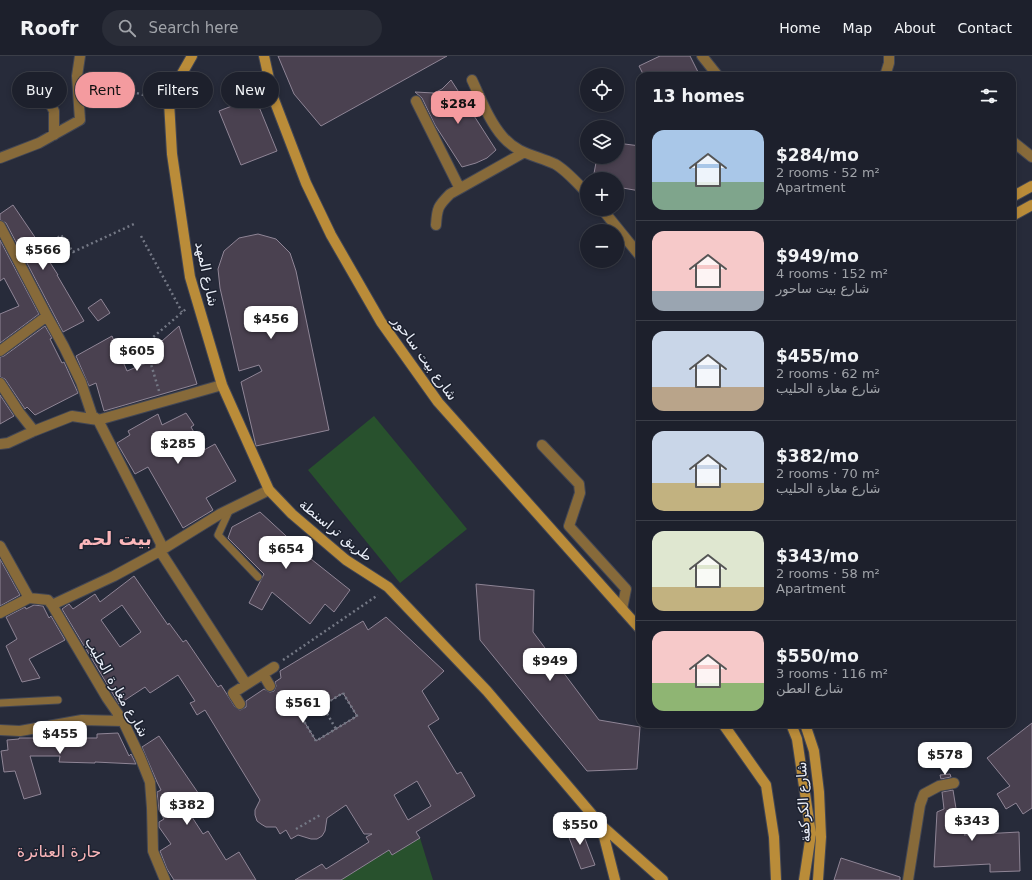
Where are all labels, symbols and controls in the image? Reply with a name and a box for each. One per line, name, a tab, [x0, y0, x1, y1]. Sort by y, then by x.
search box	[102, 10, 382, 46]
text: Roofr	[20, 17, 78, 39]
icon: search	[116, 17, 138, 39]
text: Search here	[148, 19, 238, 37]
text: Home	[779, 20, 821, 36]
text: Map	[843, 20, 872, 36]
text: About	[894, 20, 936, 36]
text: Contact	[958, 20, 1012, 36]
map controls	[580, 68, 624, 268]
button: locate	[580, 68, 624, 112]
chip: Buy	[12, 72, 67, 108]
chip: Rent	[75, 72, 135, 108]
chip: Filters	[143, 72, 213, 108]
chip: New	[221, 72, 279, 108]
icon: filters	[978, 85, 1000, 107]
text: 13 homes	[652, 86, 745, 106]
pin: $284	[434, 91, 482, 125]
text: $284	[440, 96, 476, 111]
button: layers	[580, 120, 624, 164]
text: $284/mo	[776, 145, 859, 165]
icon: home	[684, 146, 732, 194]
text: 2 rooms · 52 m²	[776, 165, 880, 180]
button: +	[580, 172, 624, 216]
text: Apartment	[776, 180, 846, 195]
button: −	[580, 224, 624, 268]
pin: $566	[19, 237, 67, 271]
street label: شارع المهد	[191, 240, 222, 308]
text: $566	[25, 242, 61, 257]
text: $949/mo	[776, 246, 859, 266]
icon: home	[684, 247, 732, 295]
text: 4 rooms · 152 m²	[776, 266, 888, 281]
text: شارع بيت ساحور	[776, 281, 869, 296]
pin: $456	[247, 306, 295, 340]
text: $456	[253, 311, 289, 326]
street label: شارع بيت ساحور	[388, 312, 461, 404]
pin: $605	[113, 338, 161, 372]
text: $605	[119, 343, 155, 358]
text: $455/mo	[776, 346, 859, 366]
icon: home	[684, 347, 732, 395]
text: 2 rooms · 62 m²	[776, 366, 880, 381]
text: شارع مغارة الحليب	[776, 381, 880, 396]
pin: $285	[154, 431, 202, 465]
text: $285	[160, 436, 196, 451]
text: $382/mo	[776, 446, 859, 466]
icon: home	[684, 447, 732, 495]
text: 2 rooms · 70 m²	[776, 466, 880, 481]
text: شارع مغارة الحليب	[776, 481, 880, 496]
street label: طريق تراسنطة	[296, 496, 376, 565]
district label: بيت لحم	[78, 528, 152, 549]
pin: $654	[262, 536, 310, 570]
text: $654	[268, 541, 304, 556]
text: $343/mo	[776, 546, 859, 566]
icon: home	[684, 547, 732, 595]
text: 2 rooms · 58 m²	[776, 566, 880, 581]
text: Apartment	[776, 581, 846, 596]
street label: شارع مغارة الحليب	[81, 634, 152, 740]
text: $550/mo	[776, 646, 859, 666]
icon: home	[684, 647, 732, 695]
pin: $949	[526, 648, 574, 682]
text: $949	[532, 653, 568, 668]
text: 3 rooms · 116 m²	[776, 666, 888, 681]
text: شارع العطن	[776, 681, 843, 696]
pin: $561	[279, 690, 327, 724]
text: $561	[285, 695, 321, 710]
pin: $455	[36, 721, 84, 755]
text: $455	[42, 726, 78, 741]
pin: $578	[921, 742, 969, 776]
text: $578	[927, 747, 963, 762]
street label: شارع الكركفة	[793, 761, 814, 843]
pin: $382	[163, 792, 211, 826]
text: $382	[169, 797, 205, 812]
pin: $343	[948, 808, 996, 842]
pin: $550	[556, 812, 604, 846]
text: $343	[954, 813, 990, 828]
text: $550	[562, 817, 598, 832]
district label: حارة العناترة	[17, 842, 101, 862]

